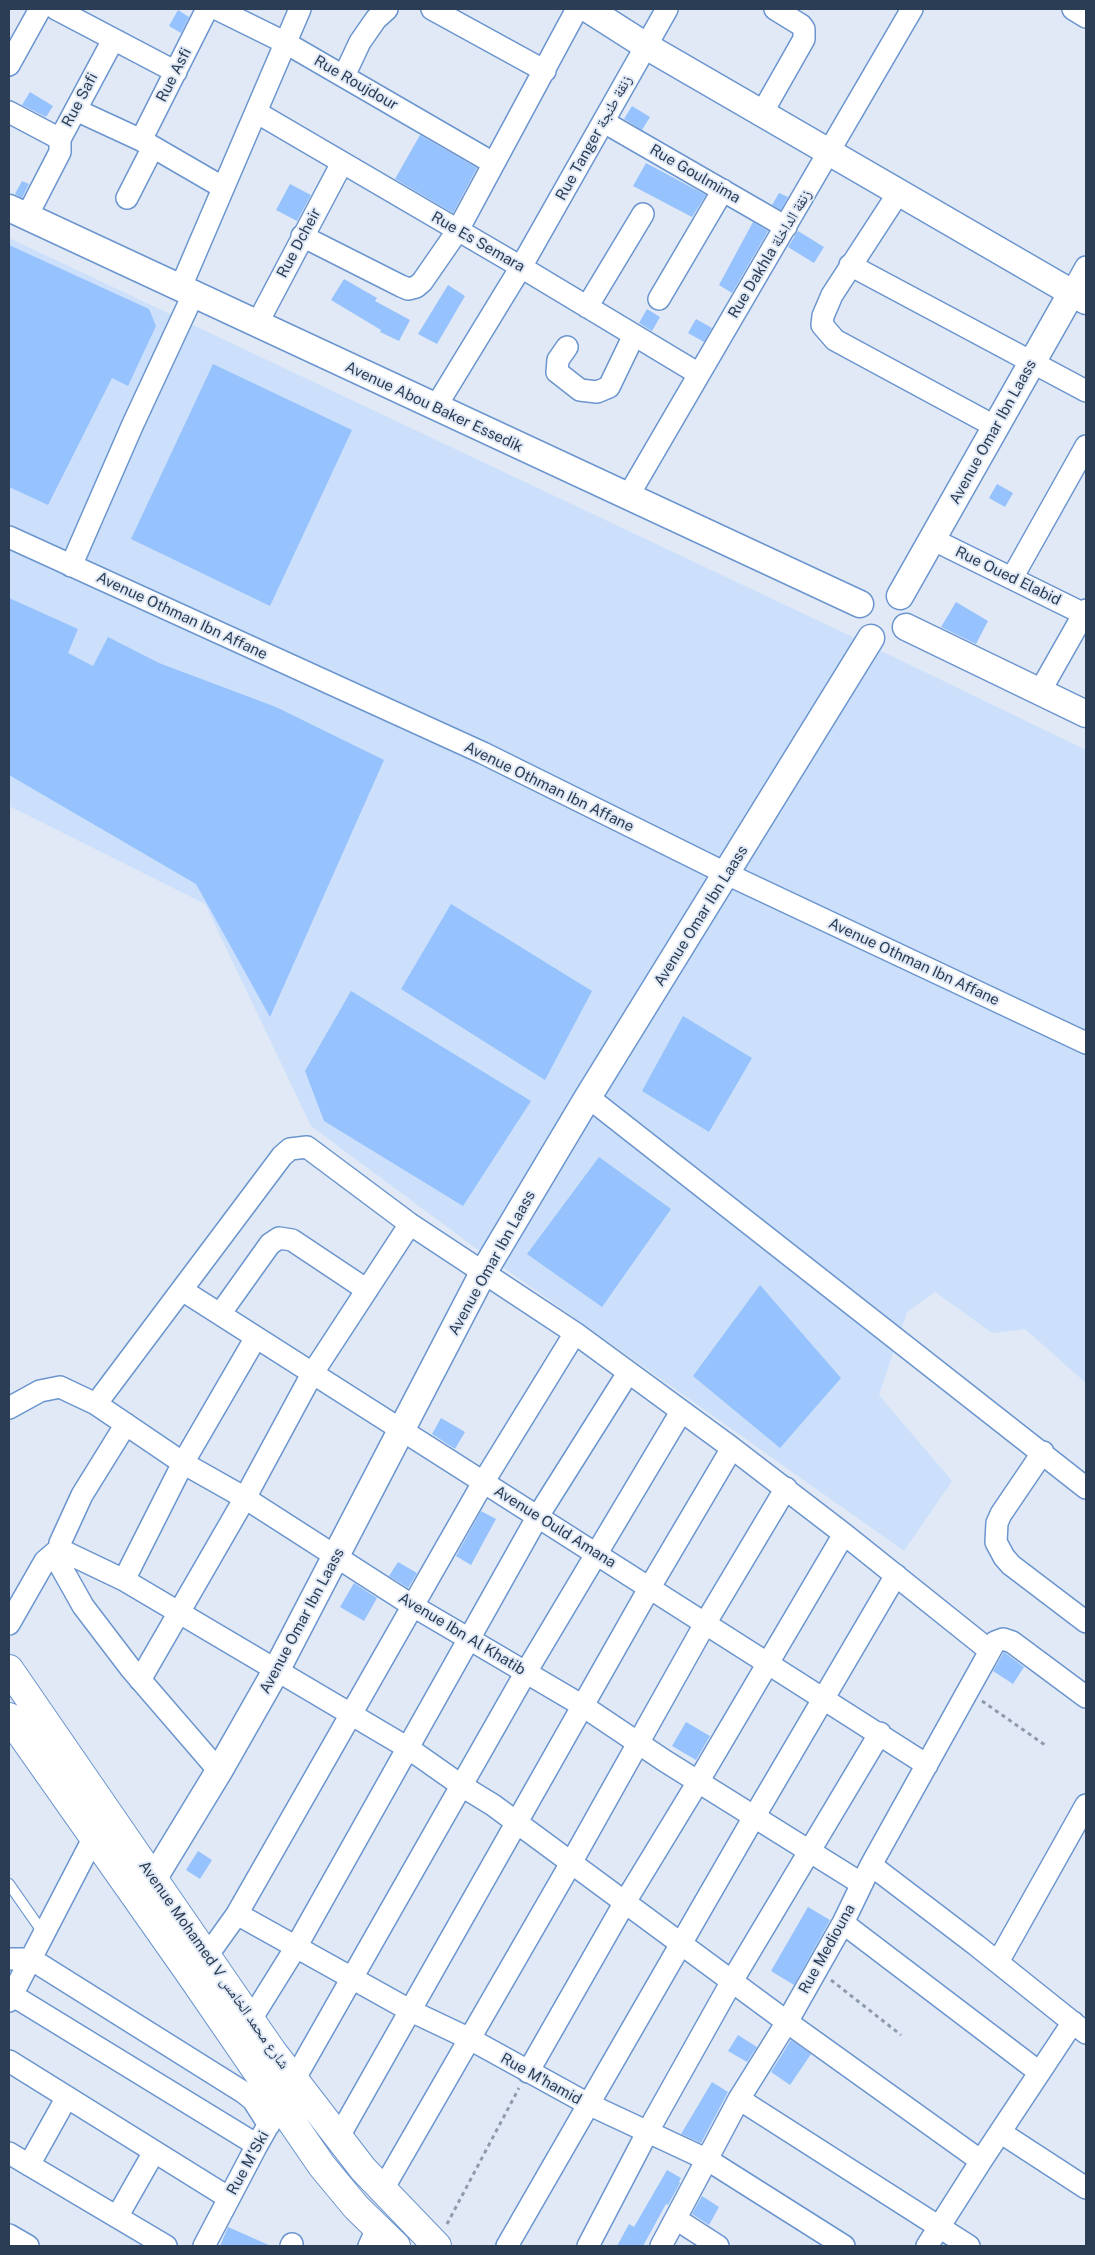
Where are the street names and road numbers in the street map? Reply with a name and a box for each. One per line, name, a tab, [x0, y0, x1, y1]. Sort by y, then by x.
street label: Rue Asfi	[153, 45, 195, 105]
street label: Rue Roujdour	[311, 52, 401, 114]
street label: Rue Safi	[58, 70, 102, 130]
street label: Rue Tanger زنقة طنجة	[552, 72, 636, 204]
street label: Rue Goulmima	[646, 141, 744, 207]
street label: Rue Dakhla زنقة الداخلة	[725, 187, 815, 321]
street label: Rue Dcheir	[273, 205, 325, 281]
street label: Rue Es Semara	[428, 208, 528, 276]
street label: Avenue Omar Ibn Laass	[946, 357, 1040, 507]
street label: Avenue Abou Baker Essedik	[342, 358, 526, 456]
street label: Rue Oued Elabid	[952, 543, 1064, 609]
street label: Avenue Othman Ibn Affane	[94, 568, 270, 664]
street label: Avenue Othman Ibn Affane	[461, 738, 637, 836]
street label: Avenue Omar Ibn Laass	[650, 842, 752, 990]
street label: Avenue Othman Ibn Affane	[826, 914, 1002, 1010]
street label: Avenue Omar Ibn Laass	[445, 1188, 539, 1338]
street label: Avenue Ould Amana	[491, 1482, 619, 1572]
street label: Avenue Omar Ibn Laass	[256, 1545, 348, 1697]
street label: Avenue Ibn Al Khatib	[395, 1589, 529, 1679]
street label: Avenue Mohamed V شارع محمد الخامس	[135, 1857, 293, 2073]
street label: Rue Mediouna	[795, 1901, 859, 1997]
street label: Rue M'hamid	[497, 2049, 585, 2109]
street label: Rue M'Ski	[223, 2128, 273, 2198]

